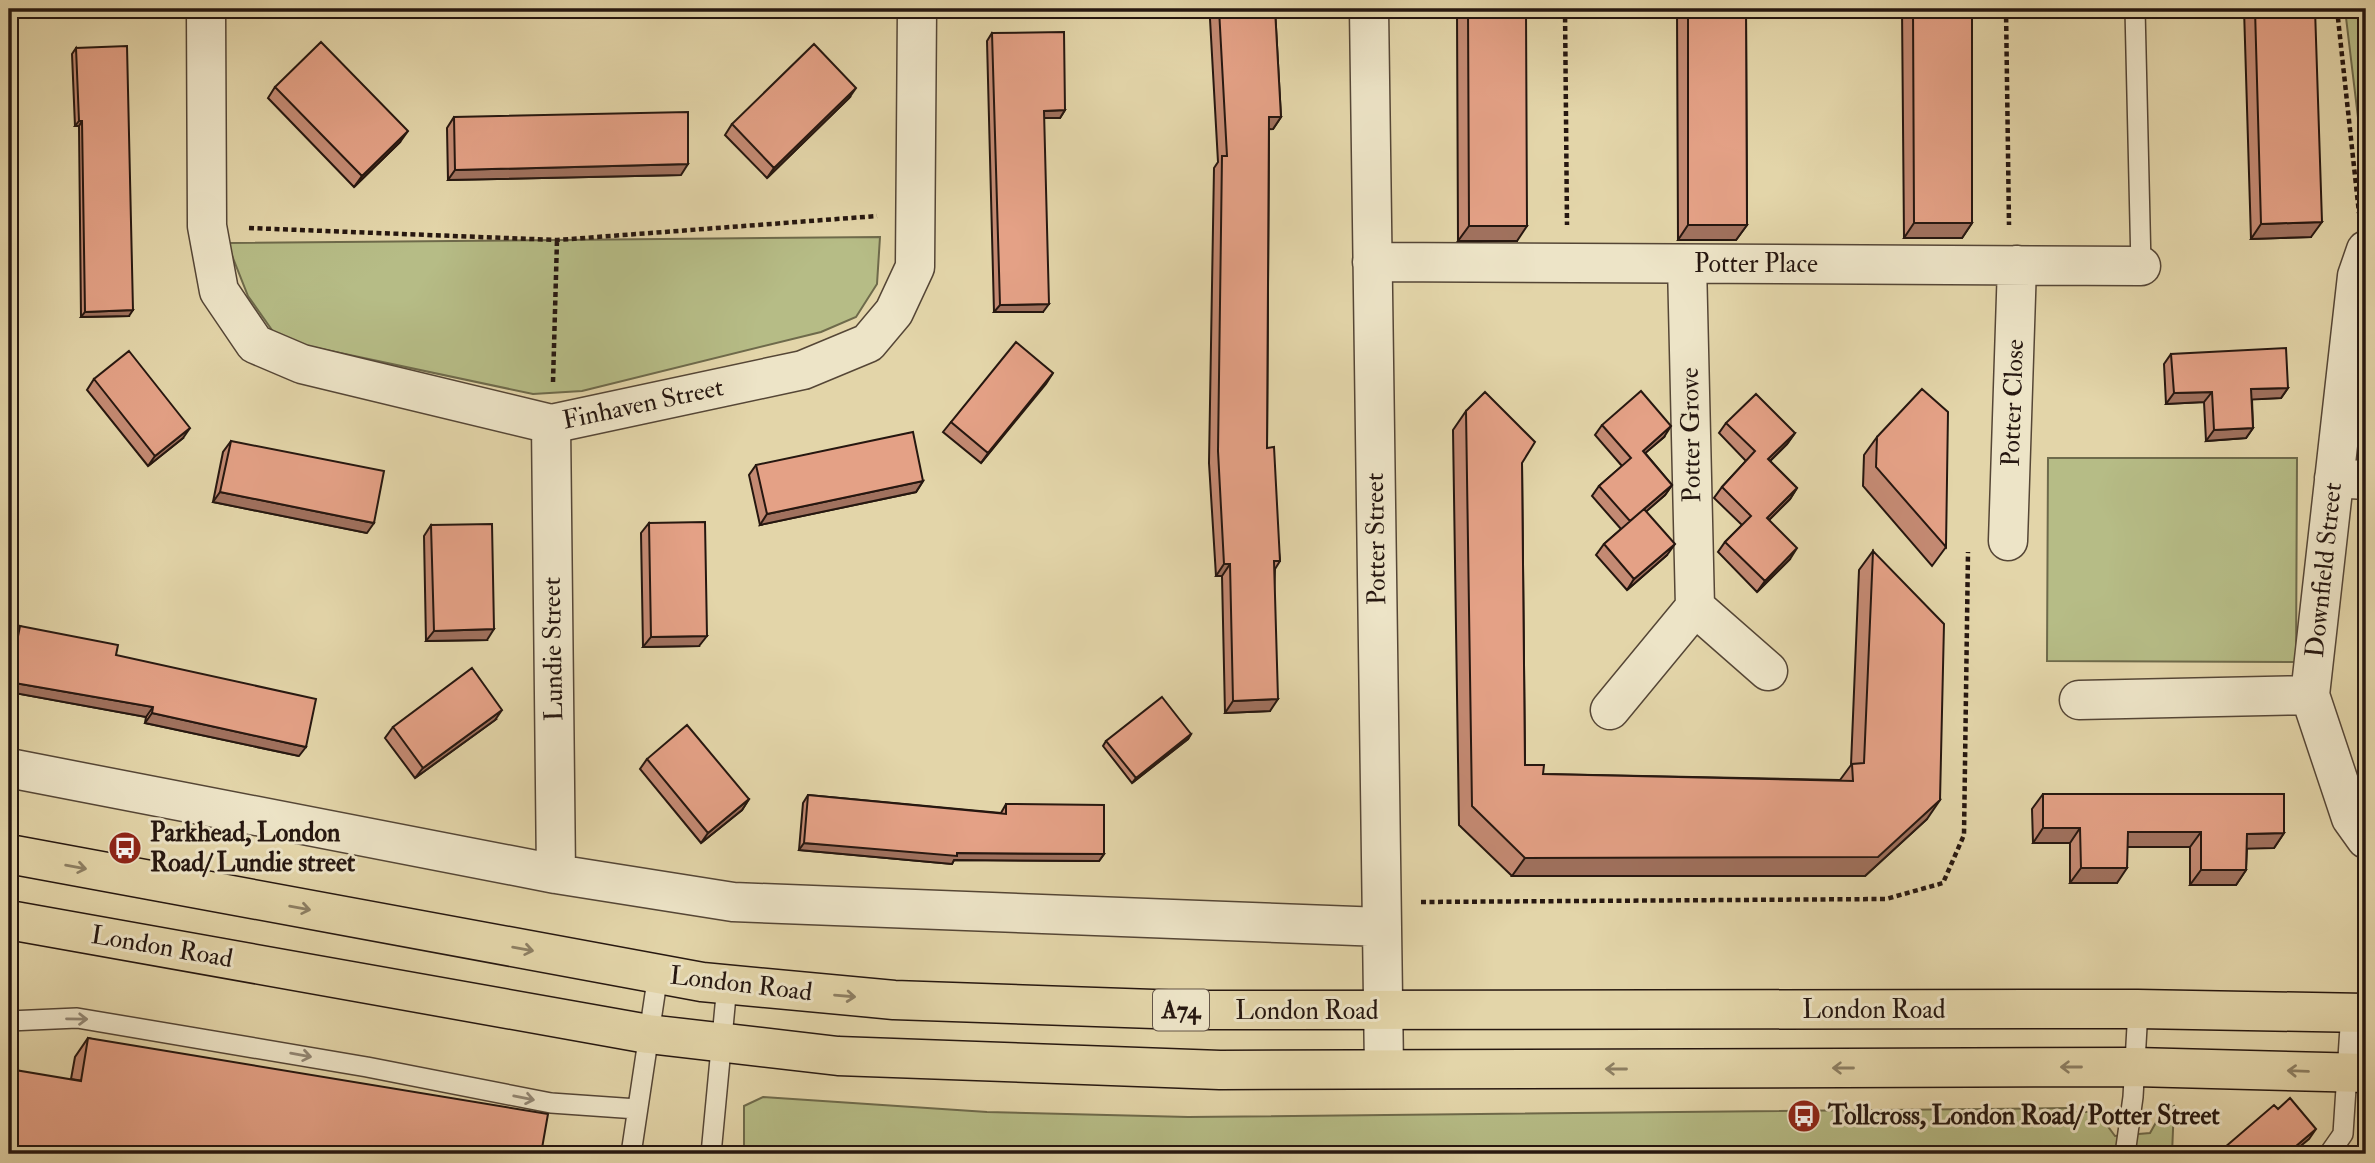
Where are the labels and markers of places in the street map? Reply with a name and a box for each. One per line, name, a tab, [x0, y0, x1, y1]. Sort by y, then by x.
place label: Parkhead, London Road/ Lundie street	[150, 817, 356, 879]
bus stop icon: Parkhead, London Road/ Lundie street	[106, 829, 144, 867]
bus stop icon: Tollcross, London Road/ Potter Street	[1785, 1097, 1823, 1135]
place label: Tollcross, London Road/ Potter Street	[1827, 1100, 2220, 1132]

